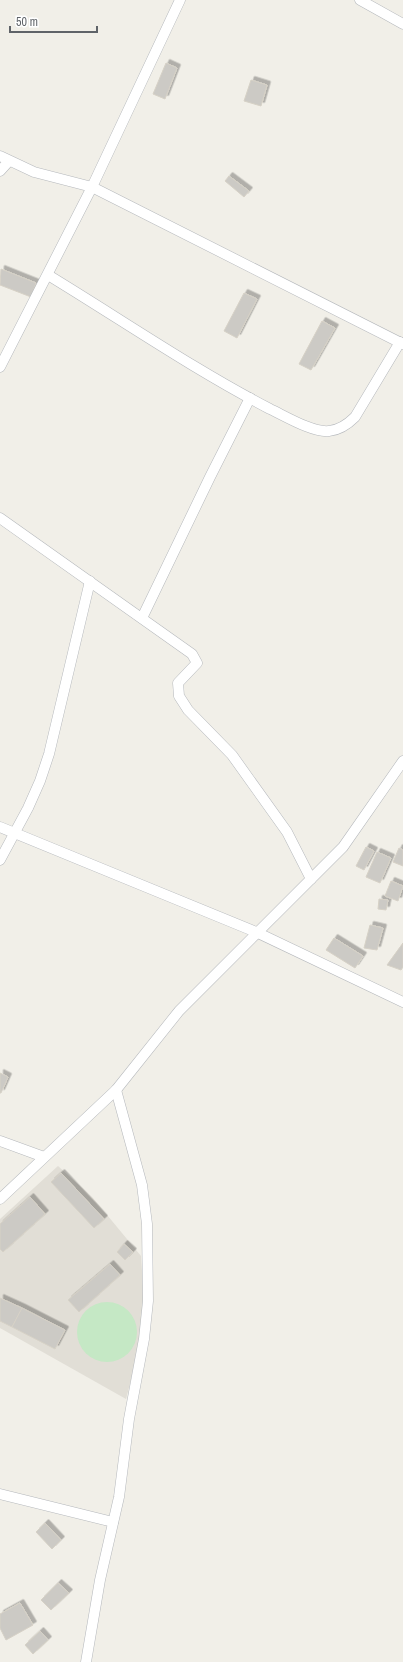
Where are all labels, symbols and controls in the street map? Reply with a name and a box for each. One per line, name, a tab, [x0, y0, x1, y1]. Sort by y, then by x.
scale bar	[10, 8, 97, 34]
text: 50 m	[16, 14, 38, 30]

